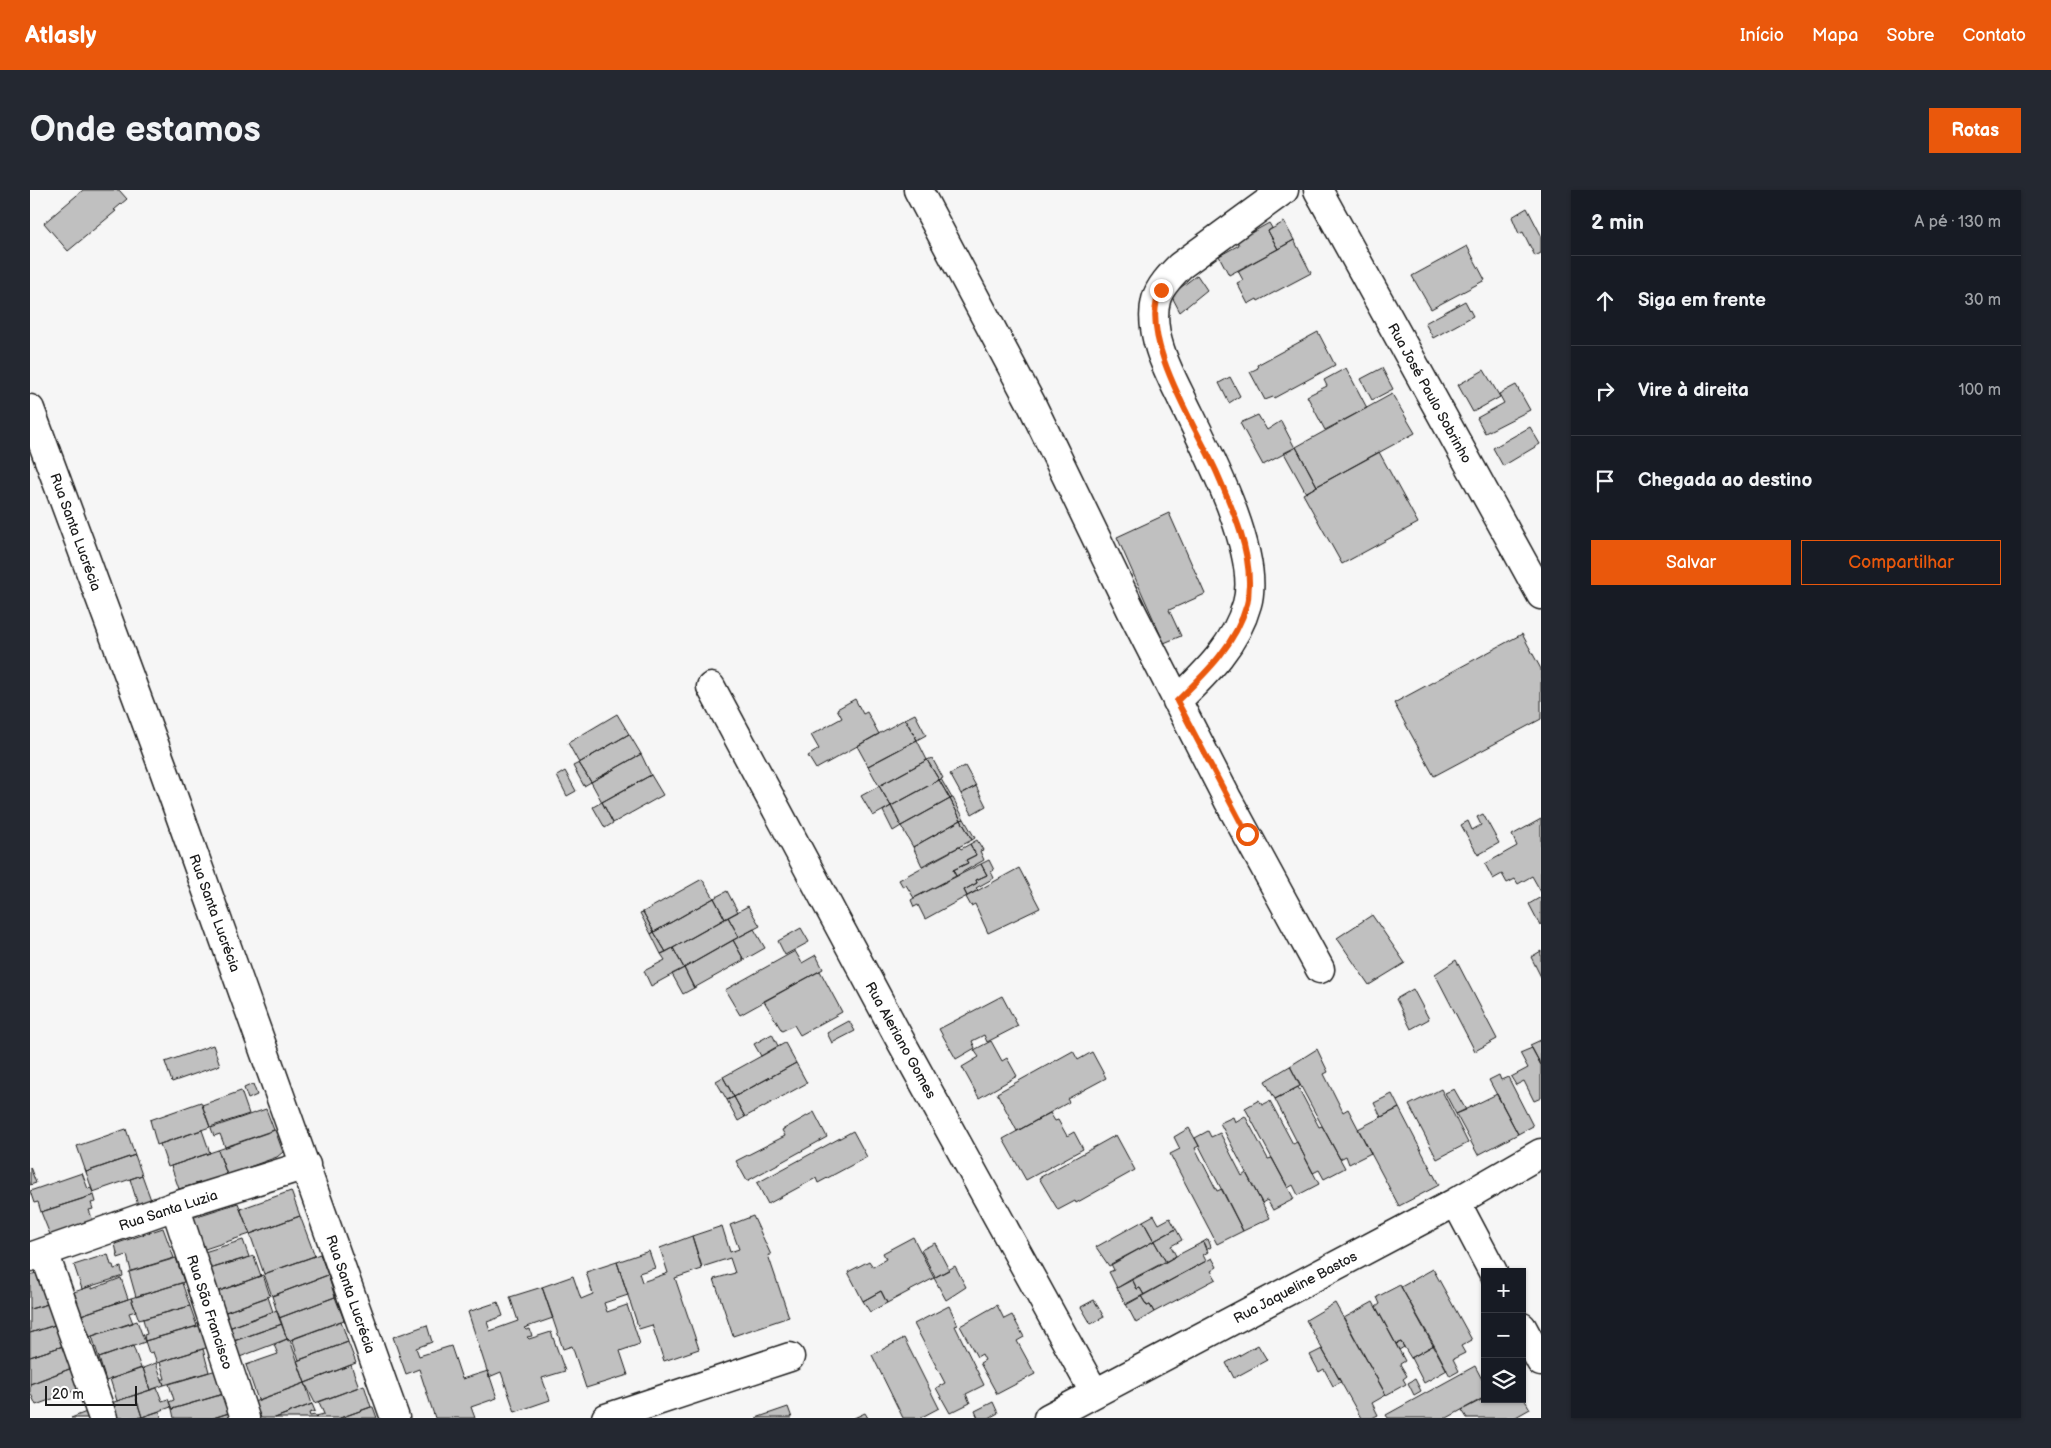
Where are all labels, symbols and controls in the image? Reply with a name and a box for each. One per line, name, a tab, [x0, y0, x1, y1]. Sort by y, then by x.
text: Atlasly	[25, 21, 96, 50]
text: Início	[1740, 25, 1784, 46]
text: Mapa	[1812, 25, 1858, 46]
text: Sobre	[1886, 25, 1934, 46]
text: Contato	[1962, 25, 2026, 46]
button: Rotas	[1929, 108, 2021, 153]
text: Onde estamos	[30, 109, 261, 152]
text: 2 min	[1591, 210, 1644, 235]
text: A pé · 130 m	[1915, 213, 2001, 232]
route end	[1150, 279, 1173, 302]
icon: ahead	[1591, 287, 1619, 315]
text: Siga em frente	[1638, 289, 1766, 312]
text: 30 m	[1964, 291, 2001, 310]
street label: Rua José Paulo Sobrinho	[1384, 320, 1475, 466]
icon: right	[1591, 377, 1619, 405]
text: Vire à direita	[1638, 379, 1749, 402]
text: 100 m	[1958, 381, 2001, 400]
icon: arrive	[1591, 467, 1619, 495]
text: Chegada ao destino	[1638, 469, 1812, 492]
street label: Rua Santa Lucrécia	[46, 471, 105, 593]
button: Salvar	[1591, 540, 1791, 585]
button: Compartilhar	[1801, 540, 2001, 585]
route start	[1236, 823, 1259, 846]
street label: Rua Santa Lucrécia	[185, 852, 244, 974]
street label: Rua Aleriano Gomes	[861, 979, 940, 1101]
street label: Rua Santa Luzia	[117, 1186, 220, 1234]
street label: Rua Santa Lucrécia	[322, 1233, 379, 1356]
street label: Rua Jaqueline Bastos	[1231, 1248, 1360, 1327]
street label: Rua São Francisco	[183, 1253, 236, 1372]
map controls	[1481, 1268, 1526, 1403]
button: +	[1481, 1268, 1526, 1313]
button: −	[1481, 1313, 1526, 1358]
button: layers	[1481, 1358, 1526, 1403]
scale bar	[45, 1383, 138, 1406]
text: 20 m	[52, 1386, 84, 1403]

